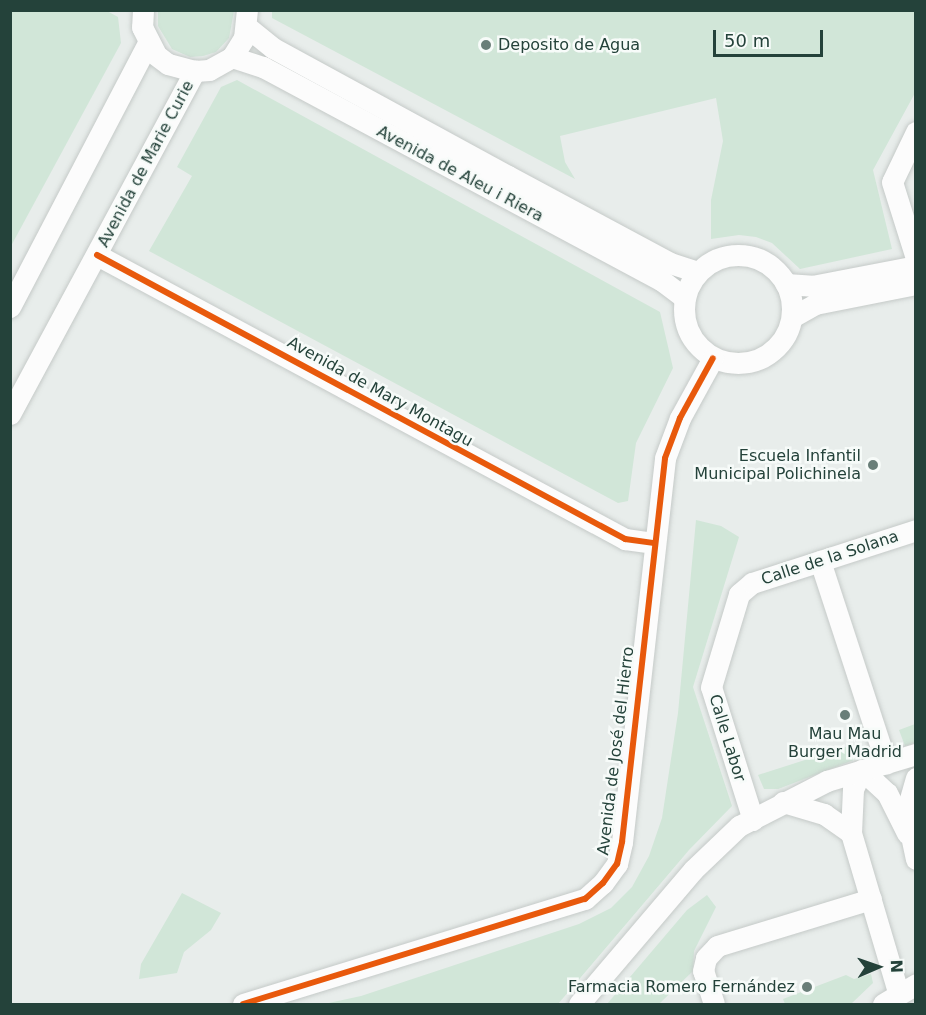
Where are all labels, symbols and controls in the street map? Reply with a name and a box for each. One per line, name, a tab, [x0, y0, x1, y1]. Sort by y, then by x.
scale bar	[716, 18, 826, 56]
text: 50 m	[724, 30, 770, 51]
place label: Deposito de Agua	[498, 35, 640, 55]
marker: Deposito de Agua	[479, 38, 493, 52]
street label: Avenida de Marie Curie	[94, 77, 198, 251]
street label: Avenida de Aleu i Riera	[373, 122, 547, 226]
street label: Avenida de Mary Montagu	[284, 333, 476, 451]
place label: Escuela Infantil Municipal Polichinela	[694, 446, 861, 484]
marker: Escuela Infantil Municipal Polichinela	[866, 458, 880, 472]
street label: Calle de la Solana	[759, 527, 901, 589]
street label: Avenida de José del Hierro	[594, 646, 638, 856]
street label: Calle Labor	[705, 692, 749, 784]
marker: Mau Mau Burger Madrid	[838, 708, 852, 722]
place label: Mau Mau Burger Madrid	[788, 724, 902, 762]
north arrow	[848, 937, 908, 997]
text: N	[887, 959, 906, 973]
place label: Farmacia Romero Fernández	[568, 977, 795, 997]
marker: Farmacia Romero Fernández	[800, 980, 814, 994]

